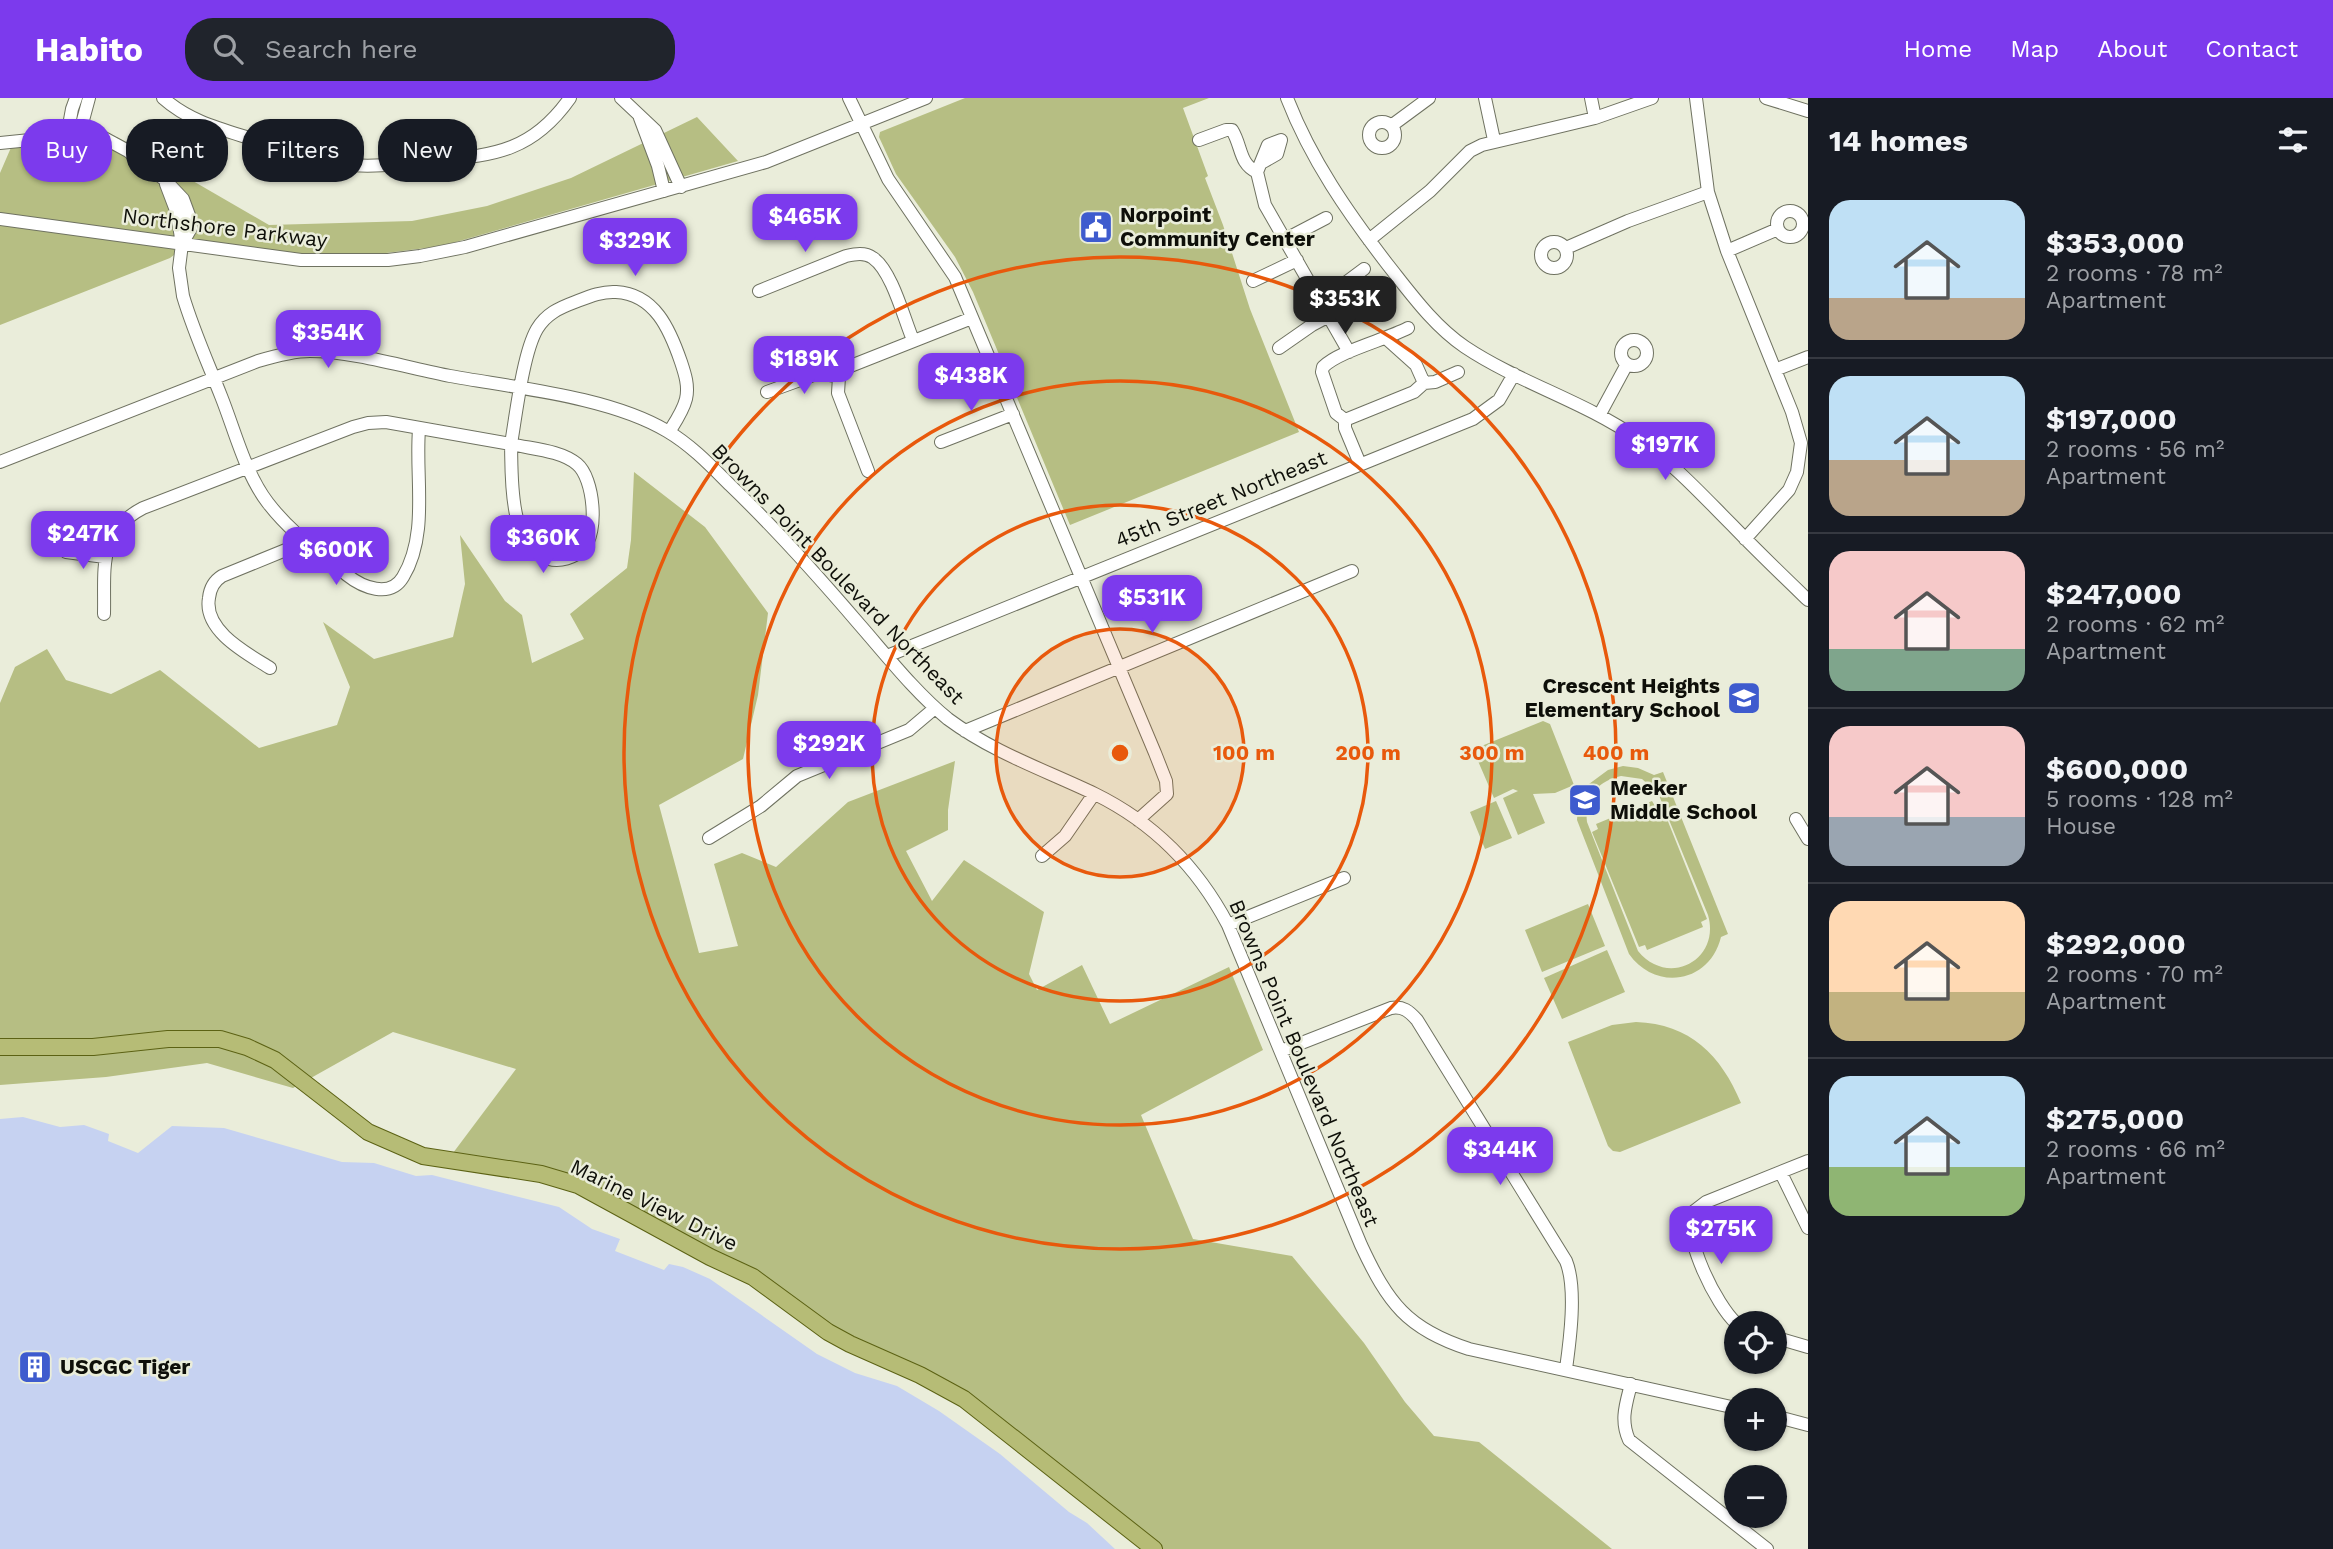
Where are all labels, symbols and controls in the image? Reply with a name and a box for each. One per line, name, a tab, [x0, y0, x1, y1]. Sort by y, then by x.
search box	[185, 18, 675, 81]
text: Habito	[35, 30, 143, 69]
icon: search	[209, 30, 247, 68]
text: Search here	[265, 34, 417, 64]
text: Home	[1904, 35, 1972, 63]
text: Map	[2010, 35, 2059, 63]
text: About	[2097, 35, 2167, 63]
text: Contact	[2205, 35, 2298, 63]
chip: Buy	[21, 119, 112, 182]
chip: Rent	[126, 119, 228, 182]
chip: Filters	[242, 119, 364, 182]
chip: New	[378, 119, 477, 182]
icon: filters	[2274, 121, 2312, 159]
text: 14 homes	[1829, 123, 1968, 158]
pin: $465K	[756, 194, 854, 254]
place label: Norpoint Community Center	[1120, 202, 1315, 251]
street label: Northshore Parkway	[121, 203, 329, 253]
text: $465K	[768, 203, 842, 230]
public building icon: Norpoint Community Center	[1077, 208, 1115, 246]
pin: $329K	[586, 218, 684, 278]
text: $353,000	[2046, 225, 2185, 260]
text: $329K	[599, 227, 671, 254]
icon: home	[1885, 228, 1969, 312]
text: 2 rooms · 78 m²	[2046, 260, 2223, 287]
pin: $353K	[1296, 276, 1394, 336]
text: $353K	[1309, 285, 1381, 312]
text: Apartment	[2046, 287, 2166, 314]
pin: $354K	[279, 310, 377, 370]
text: $354K	[292, 319, 364, 346]
pin: $189K	[755, 336, 853, 396]
text: $189K	[769, 345, 839, 372]
pin: $438K	[922, 354, 1020, 413]
text: $438K	[934, 362, 1008, 389]
text: $197,000	[2046, 401, 2177, 436]
icon: home	[1885, 404, 1969, 488]
pin: $197K	[1616, 422, 1714, 482]
text: $197K	[1631, 431, 1699, 458]
text: 2 rooms · 56 m²	[2046, 436, 2224, 463]
street label: Browns Point Boulevard Northeast	[707, 438, 970, 709]
street label: 45th Street Northeast	[1111, 445, 1330, 552]
text: Apartment	[2046, 463, 2166, 490]
pin: $247K	[34, 512, 132, 571]
pin: $360K	[494, 516, 592, 575]
text: $247K	[47, 520, 119, 547]
text: $360K	[506, 524, 580, 551]
pin: $600K	[287, 528, 385, 587]
text: $600K	[299, 536, 373, 563]
pin: $531K	[1103, 575, 1201, 635]
text: $247,000	[2046, 576, 2182, 611]
icon: home	[1885, 579, 1969, 663]
text: $531K	[1118, 584, 1186, 611]
text: 2 rooms · 62 m²	[2046, 611, 2224, 638]
text: Apartment	[2046, 638, 2166, 665]
place label: Crescent Heights Elementary School	[1524, 673, 1720, 722]
school or university icon: Crescent Heights Elementary School	[1725, 679, 1763, 717]
pin: $292K	[780, 722, 878, 781]
text: $292K	[793, 730, 865, 757]
text: 100 m	[1213, 740, 1275, 765]
text: 200 m	[1335, 740, 1401, 765]
text: 300 m	[1459, 740, 1525, 765]
text: 400 m	[1583, 740, 1649, 765]
centre of rings	[1108, 741, 1132, 765]
text: $600,000	[2046, 751, 2188, 786]
icon: home	[1885, 754, 1969, 838]
place label: Meeker Middle School	[1610, 775, 1757, 824]
school or university icon: Meeker Middle School	[1566, 781, 1604, 819]
text: 5 rooms · 128 m²	[2046, 786, 2233, 813]
text: House	[2046, 813, 2116, 840]
street label: Browns Point Boulevard Northeast	[1224, 896, 1385, 1230]
text: $292,000	[2046, 926, 2186, 961]
icon: home	[1885, 929, 1969, 1013]
text: 2 rooms · 70 m²	[2046, 961, 2223, 988]
text: Apartment	[2046, 988, 2166, 1015]
text: $275,000	[2046, 1101, 2184, 1136]
icon: home	[1885, 1104, 1969, 1188]
pin: $344K	[1451, 1128, 1549, 1187]
text: $344K	[1463, 1136, 1537, 1163]
text: 2 rooms · 66 m²	[2046, 1136, 2225, 1163]
street label: Marine View Drive	[567, 1153, 742, 1256]
text: Apartment	[2046, 1163, 2166, 1190]
pin: $275K	[1672, 1206, 1770, 1266]
text: $275K	[1685, 1215, 1757, 1242]
map controls	[1724, 1311, 1787, 1528]
button: locate	[1724, 1311, 1787, 1374]
building icon: USCGC Tiger	[16, 1348, 54, 1386]
place label: USCGC Tiger	[60, 1354, 190, 1379]
button: +	[1724, 1388, 1787, 1451]
button: −	[1724, 1465, 1787, 1528]

